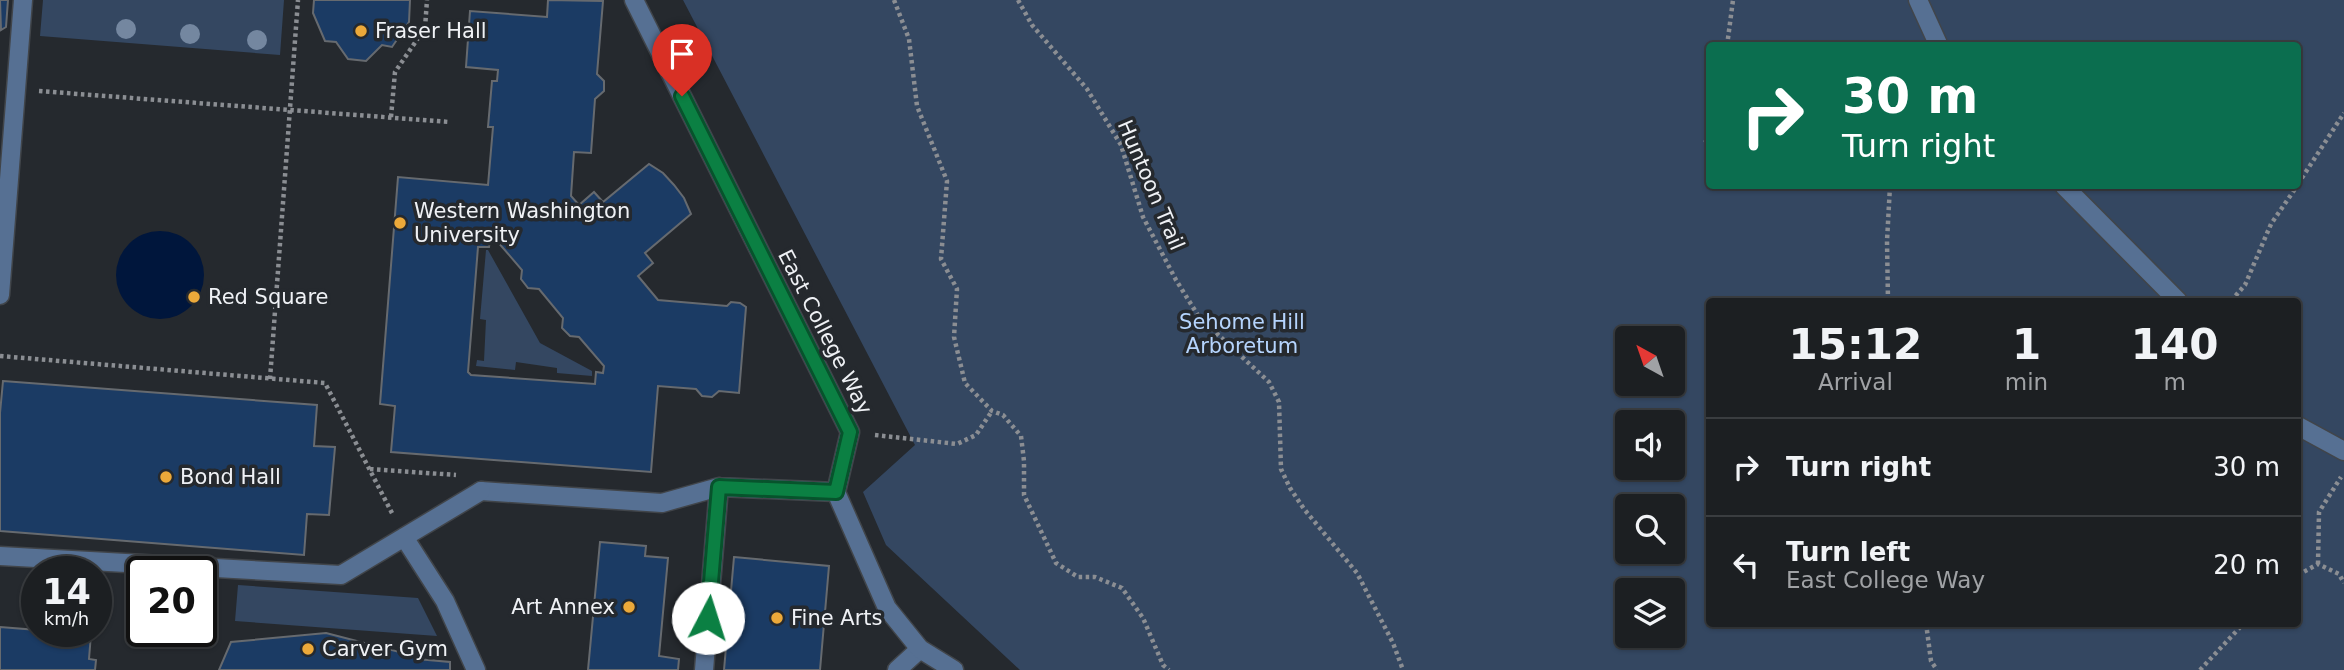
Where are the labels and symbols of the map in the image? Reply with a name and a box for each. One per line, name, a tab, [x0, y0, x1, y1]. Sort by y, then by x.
place label: Fraser Hall	[375, 19, 487, 43]
marker: Fraser Hall	[353, 23, 369, 39]
pin	[652, 24, 712, 96]
street label: Huntoon Trail	[1113, 116, 1189, 254]
place label: Western Washington University	[414, 199, 630, 247]
marker: Western Washington University	[392, 215, 408, 231]
street label: East College Way	[773, 246, 877, 418]
place label: Red Square	[208, 285, 329, 309]
marker: Red Square	[186, 289, 202, 305]
park label: Sehome Hill Arboretum	[1179, 310, 1305, 358]
north arrow	[1615, 326, 1685, 396]
place label: Bond Hall	[180, 465, 281, 489]
marker: Bond Hall	[158, 469, 174, 485]
speed limit sign: 20	[126, 556, 217, 647]
position arrow	[671, 581, 745, 655]
place label: Art Annex	[511, 595, 615, 619]
marker: Art Annex	[621, 599, 637, 615]
place label: Fine Arts	[791, 606, 882, 630]
marker: Fine Arts	[769, 610, 785, 626]
place label: Carver Gym	[322, 637, 448, 661]
marker: Carver Gym	[300, 641, 316, 657]

